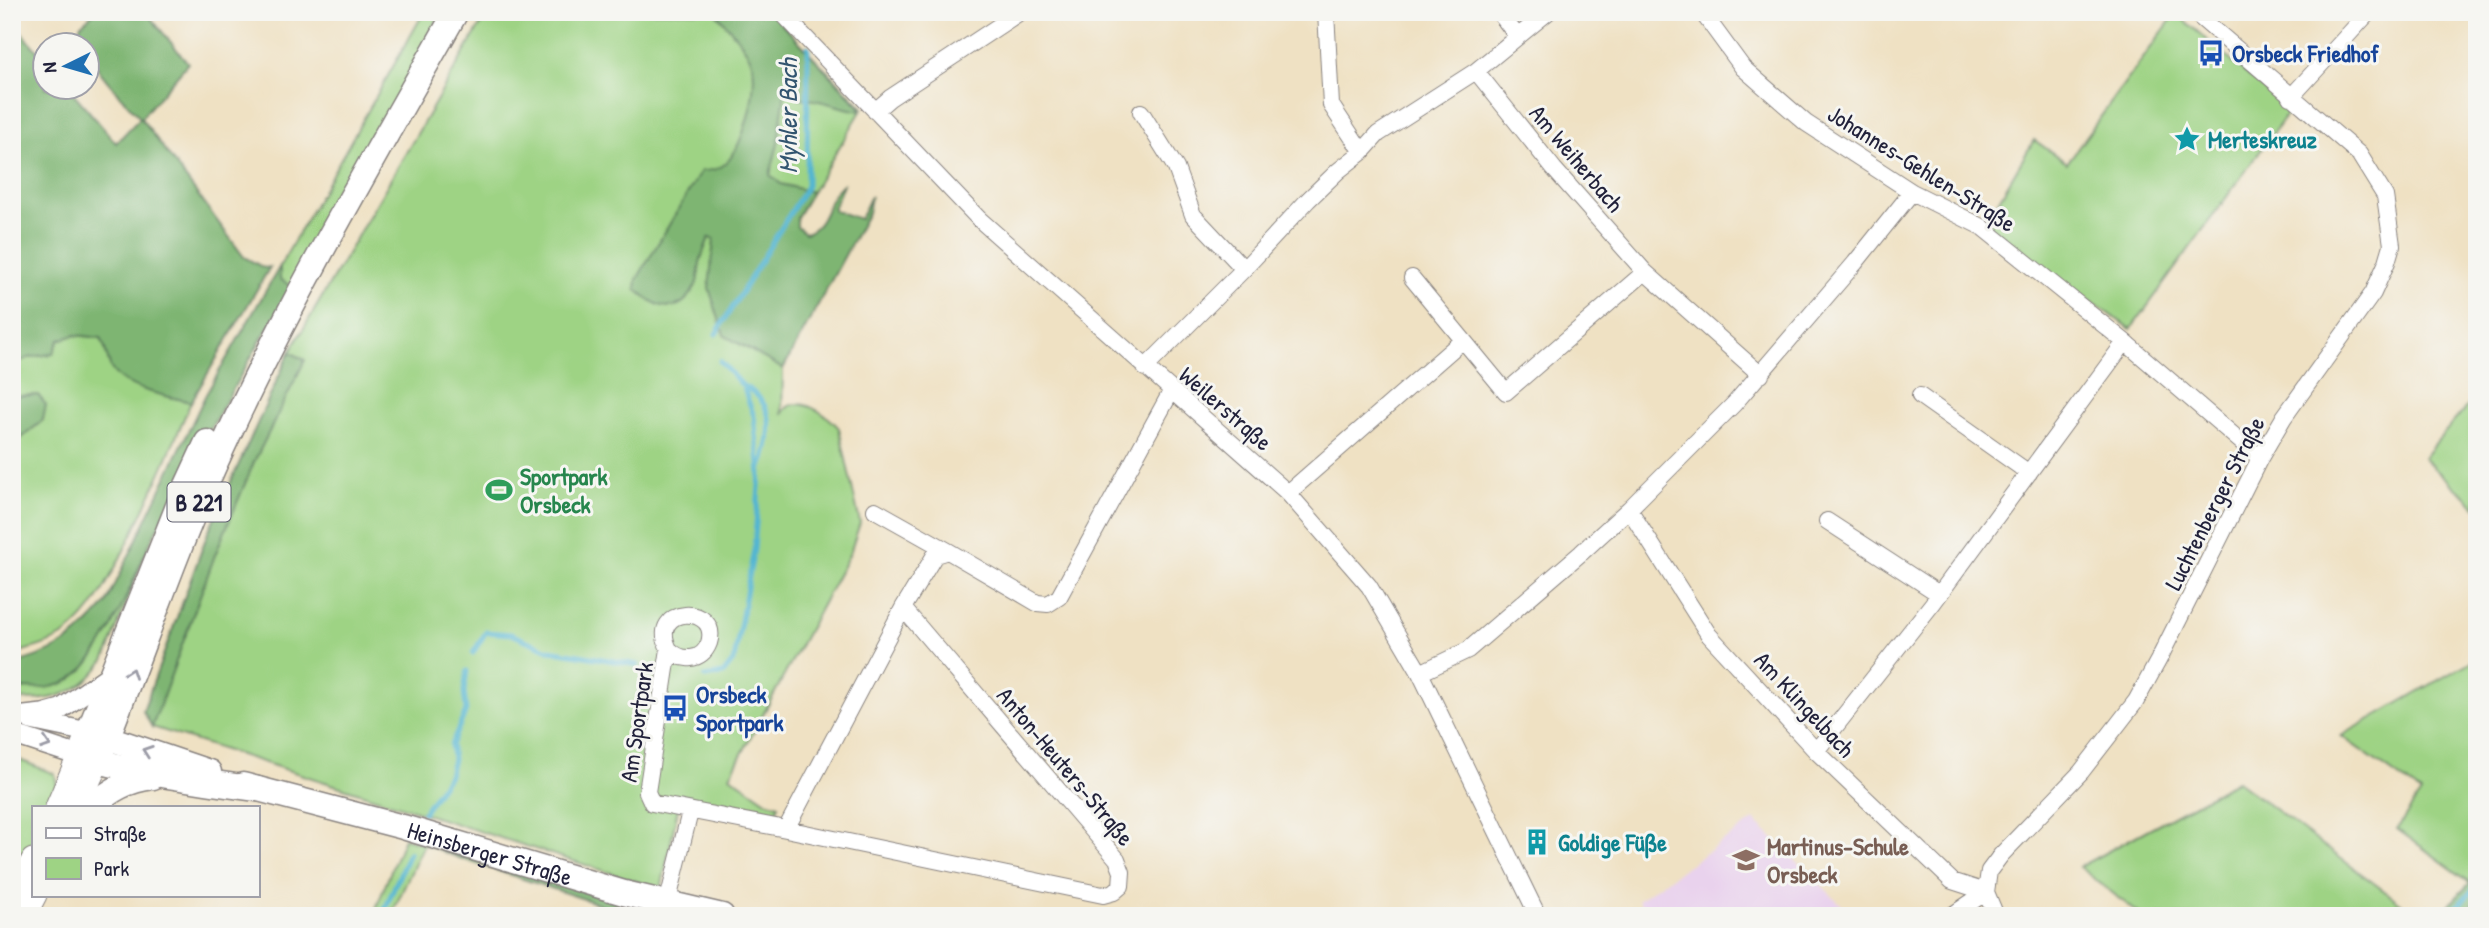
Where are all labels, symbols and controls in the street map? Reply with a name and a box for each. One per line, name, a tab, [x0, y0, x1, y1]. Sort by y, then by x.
north arrow	[32, 32, 102, 102]
place label: Orsbeck Friedhof	[2232, 37, 2379, 69]
bus stop icon: Orsbeck Friedhof	[2196, 38, 2226, 68]
water label: Myhler Bach	[770, 56, 806, 174]
text: N	[36, 61, 62, 74]
street label: Johannes-Gehlen-Straße	[1822, 97, 2022, 239]
street label: Am Weiherbach	[1523, 98, 1631, 218]
place label: Merteskreuz	[2208, 123, 2317, 155]
place icon: Merteskreuz	[2172, 124, 2202, 154]
street label: Weilerstraße	[1173, 359, 1280, 458]
street label: Luchtenberger Straße	[2157, 411, 2272, 595]
place label: Sportpark Orsbeck	[520, 460, 607, 520]
sports icon: Sportpark Orsbeck	[484, 475, 514, 505]
road number: B 221	[168, 482, 230, 522]
street label: Am Klingelbach	[1748, 644, 1862, 764]
street label: Am Sportpark	[612, 660, 660, 784]
one-way arrow	[123, 668, 137, 680]
place label: Orsbeck Sportpark	[696, 678, 783, 739]
street label: Anton-Heuters-Straße	[990, 680, 1142, 852]
bus stop icon: Orsbeck Sportpark	[660, 693, 690, 723]
one-way arrow	[40, 735, 52, 750]
one-way arrow	[141, 745, 153, 759]
legend	[32, 806, 259, 897]
street label: Heinsberger Straße	[404, 813, 576, 893]
text: Straße	[94, 819, 147, 848]
place label: Goldige Füße	[1558, 826, 1667, 859]
building icon: Goldige Füße	[1522, 827, 1552, 857]
place label: Martinus-Schule Orsbeck	[1767, 830, 1909, 890]
school or university icon: Martinus-Schule Orsbeck	[1731, 845, 1761, 875]
text: Park	[94, 854, 129, 883]

